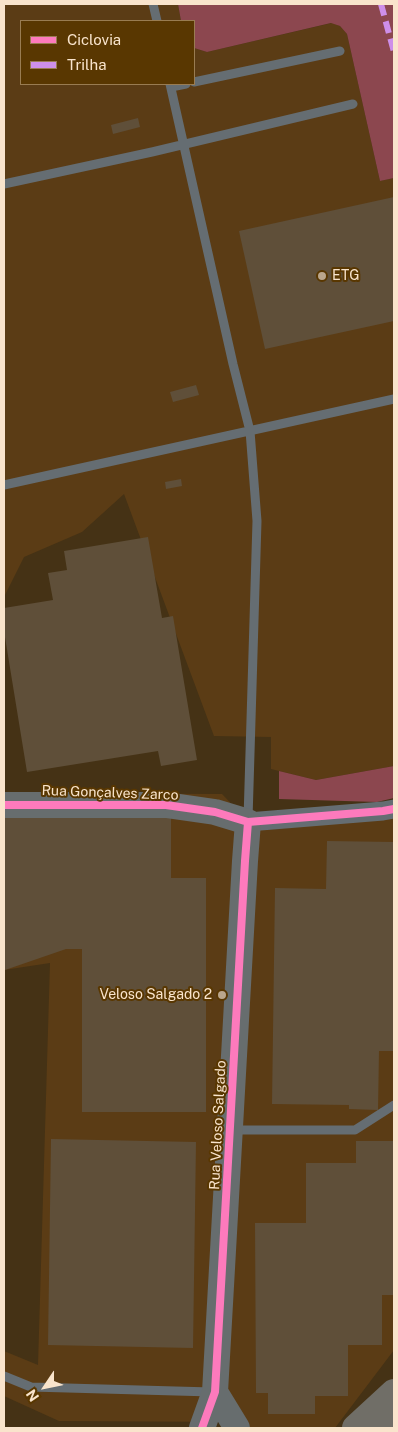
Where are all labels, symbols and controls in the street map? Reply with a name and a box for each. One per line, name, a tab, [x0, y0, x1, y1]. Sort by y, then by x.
legend	[20, 20, 195, 85]
text: Ciclovia	[67, 31, 121, 48]
text: Trilha	[67, 56, 106, 73]
place label: ETG	[332, 268, 359, 284]
marker: ETG	[316, 270, 328, 282]
street label: Rua Gonçalves Zarco	[41, 782, 179, 804]
place label: Veloso Salgado 2	[99, 987, 212, 1003]
marker: Veloso Salgado 2	[216, 989, 228, 1001]
street label: Rua Veloso Salgado	[206, 1060, 230, 1190]
north arrow	[20, 1362, 70, 1412]
text: N	[23, 1386, 42, 1404]

